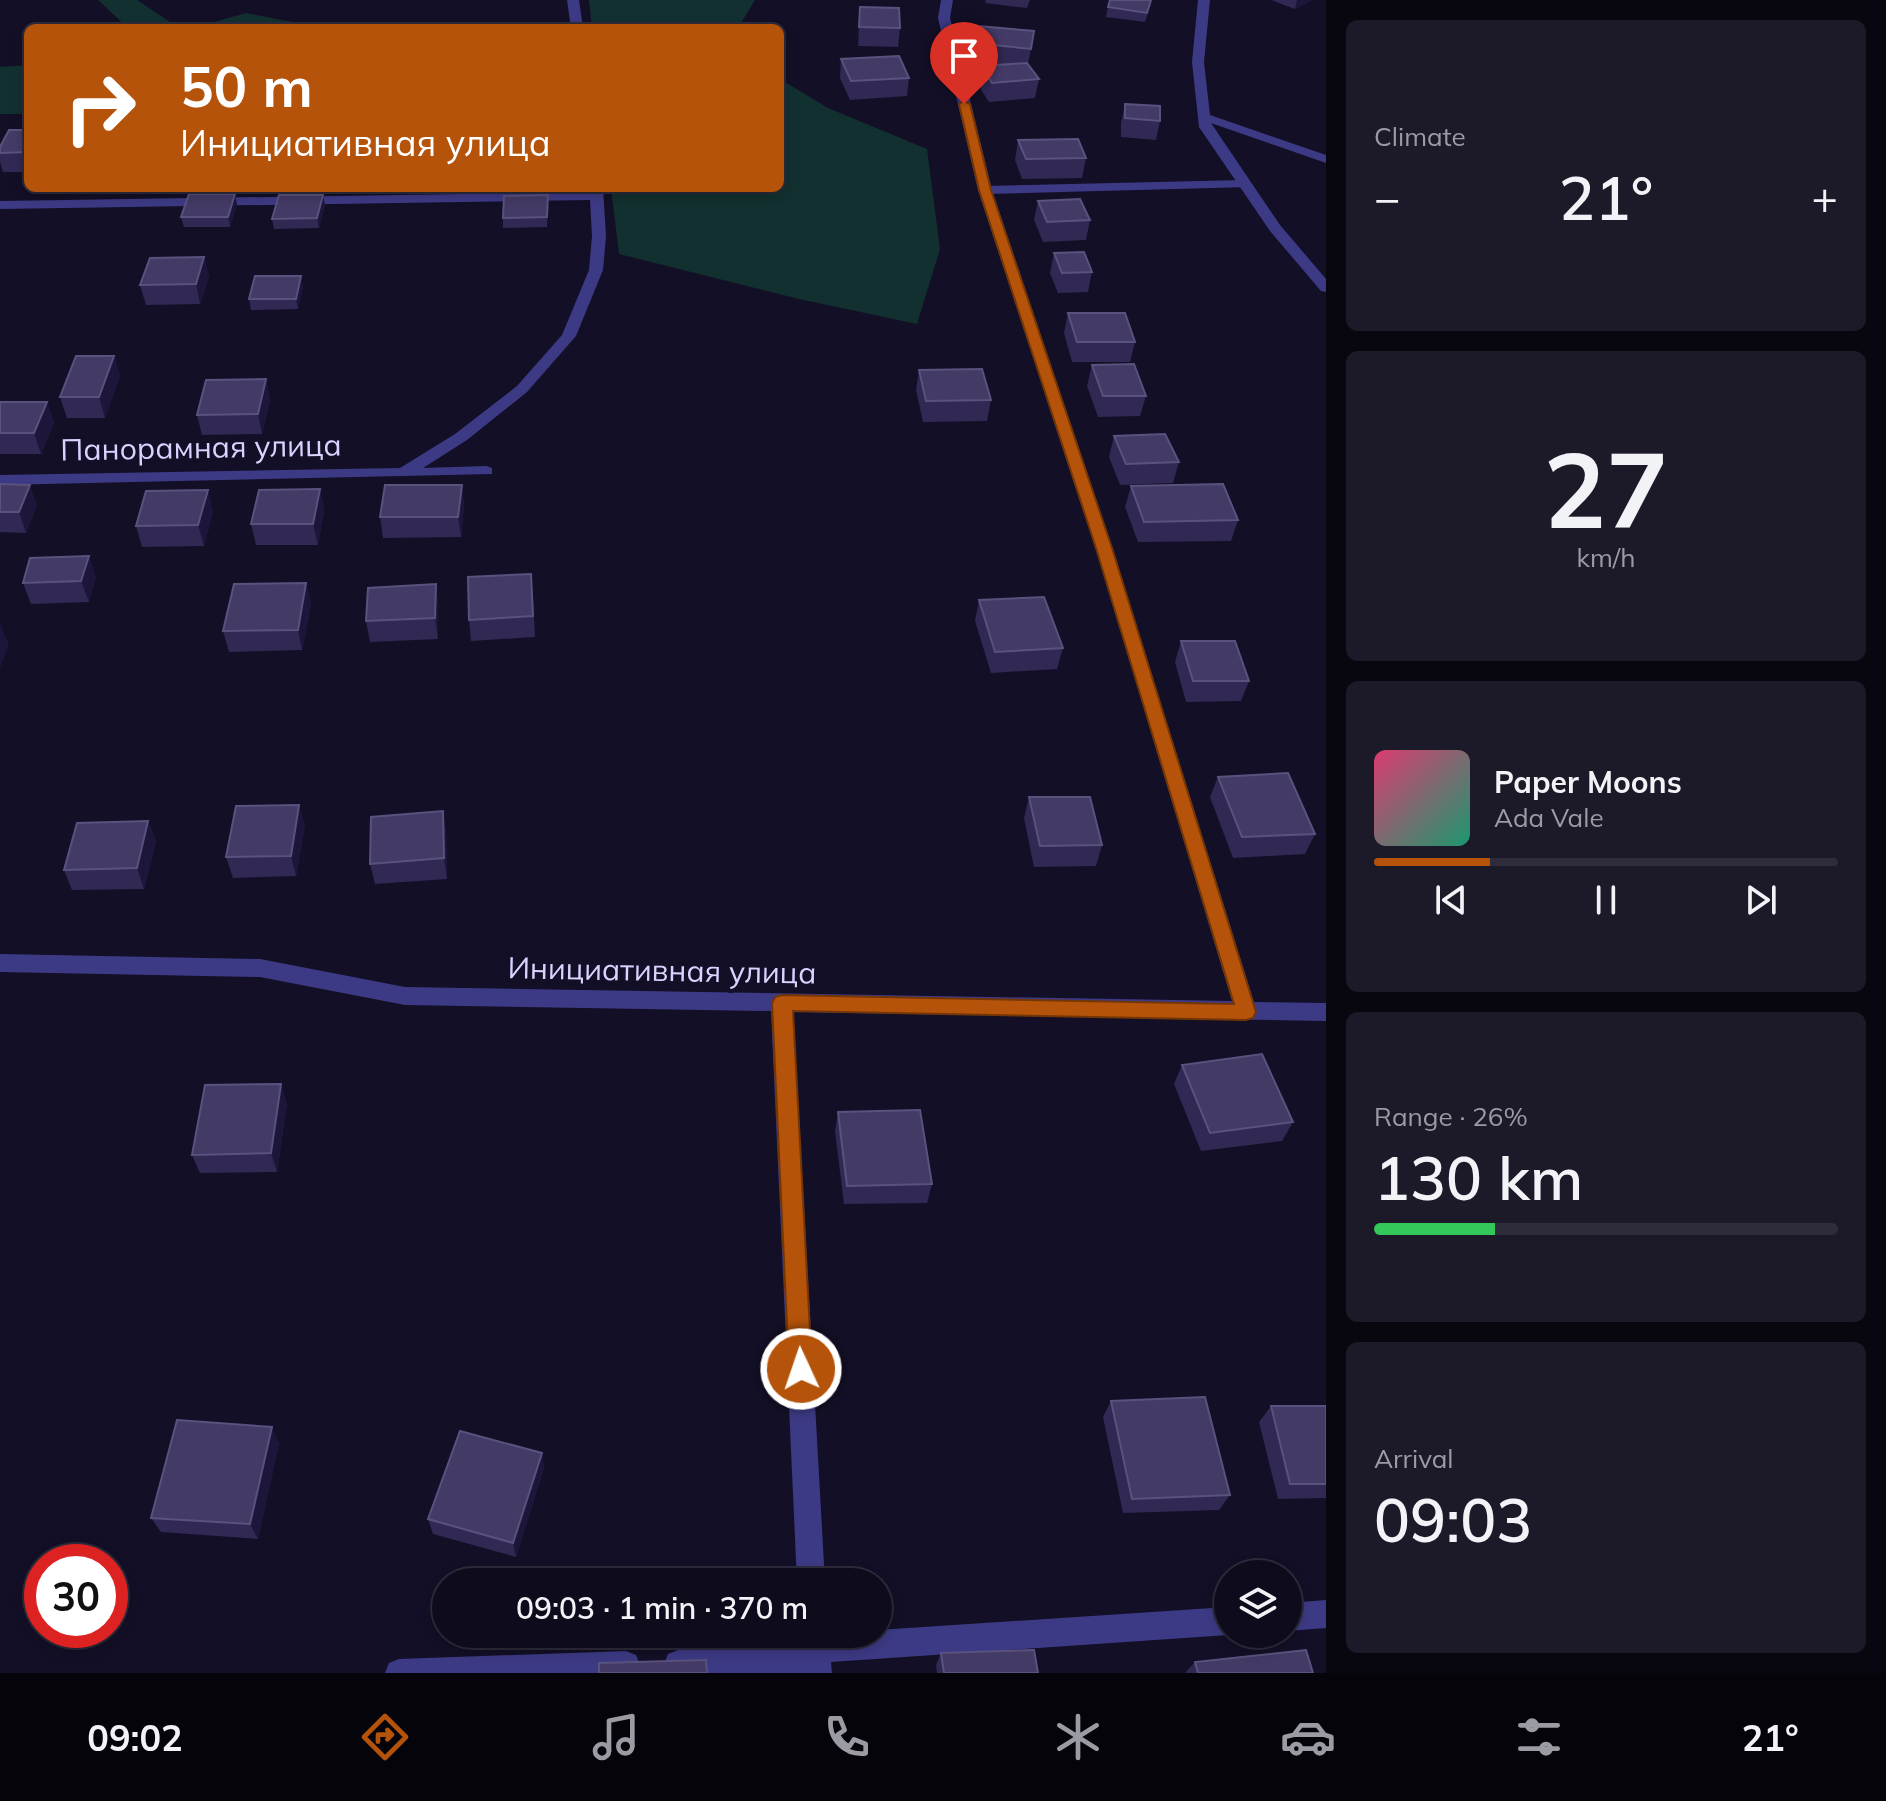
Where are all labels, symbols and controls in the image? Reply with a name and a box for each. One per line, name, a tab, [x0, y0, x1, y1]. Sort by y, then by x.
pin	[930, 22, 998, 104]
icon: arrive	[942, 34, 986, 78]
text: 50 m	[180, 51, 313, 121]
icon: right	[48, 56, 152, 160]
text: Инициативная улица	[180, 120, 551, 165]
text: Climate	[1374, 120, 1466, 153]
text: 21°	[1559, 160, 1653, 235]
text: −	[1374, 170, 1400, 225]
text: +	[1812, 170, 1838, 225]
text: 27	[1544, 423, 1668, 554]
street label: Панорамная улица	[60, 426, 342, 468]
text: km/h	[1577, 541, 1635, 574]
text: Paper Moons	[1494, 763, 1682, 801]
text: Ada Vale	[1494, 801, 1604, 834]
icon: previous	[1429, 878, 1473, 922]
icon: pause	[1584, 878, 1628, 922]
icon: next	[1739, 878, 1783, 922]
street label: Инициативная улица	[507, 948, 817, 992]
text: Range · 26%	[1374, 1100, 1528, 1133]
text: 130 km	[1374, 1140, 1583, 1215]
position arrow	[759, 1327, 843, 1411]
text: Arrival	[1374, 1442, 1454, 1475]
text: 09:03	[1374, 1482, 1532, 1557]
speed limit sign: 30	[24, 1544, 128, 1648]
map controls	[1214, 1560, 1302, 1648]
button: layers	[1214, 1560, 1302, 1648]
text: 09:03 · 1 min · 370 m	[516, 1589, 808, 1627]
icon: directions	[357, 1709, 413, 1765]
icon: music	[588, 1709, 644, 1765]
icon: phone	[819, 1709, 875, 1765]
icon: climate	[1050, 1709, 1106, 1765]
icon: car	[1280, 1709, 1336, 1765]
icon: filters	[1511, 1709, 1567, 1765]
text: 09:02	[87, 1715, 183, 1760]
text: 21°	[1742, 1715, 1799, 1760]

